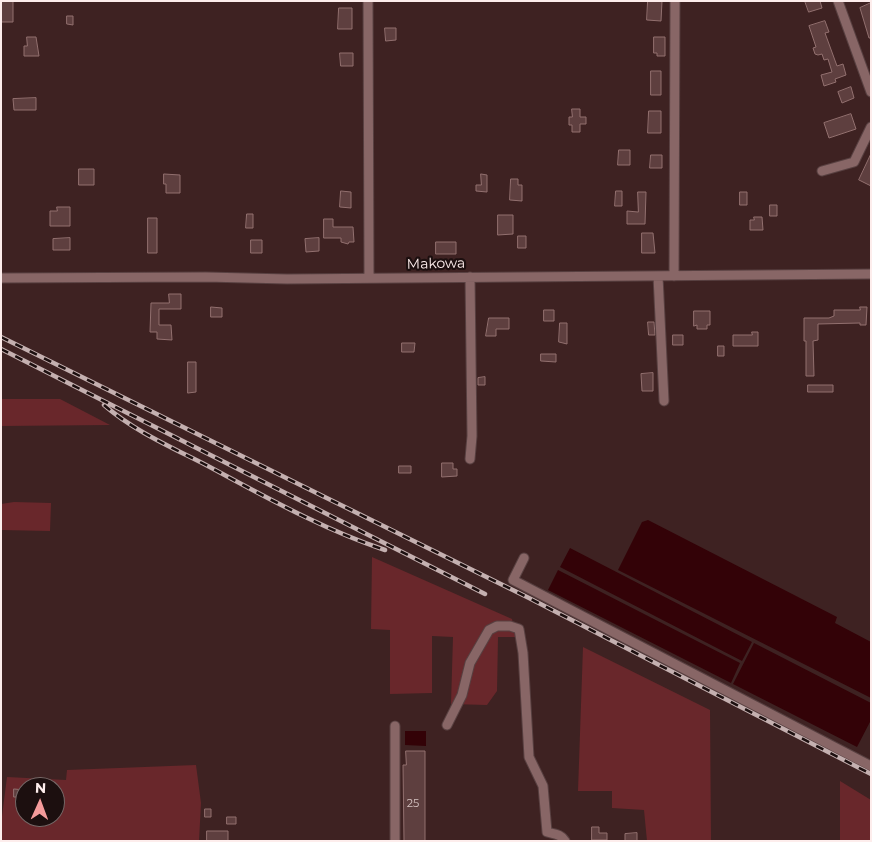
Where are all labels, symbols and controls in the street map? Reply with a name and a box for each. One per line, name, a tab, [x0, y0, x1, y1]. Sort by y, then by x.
street label: Makowa	[407, 255, 465, 273]
north arrow	[15, 777, 65, 827]
text: N	[35, 779, 46, 797]
house number: 25	[407, 797, 419, 811]

